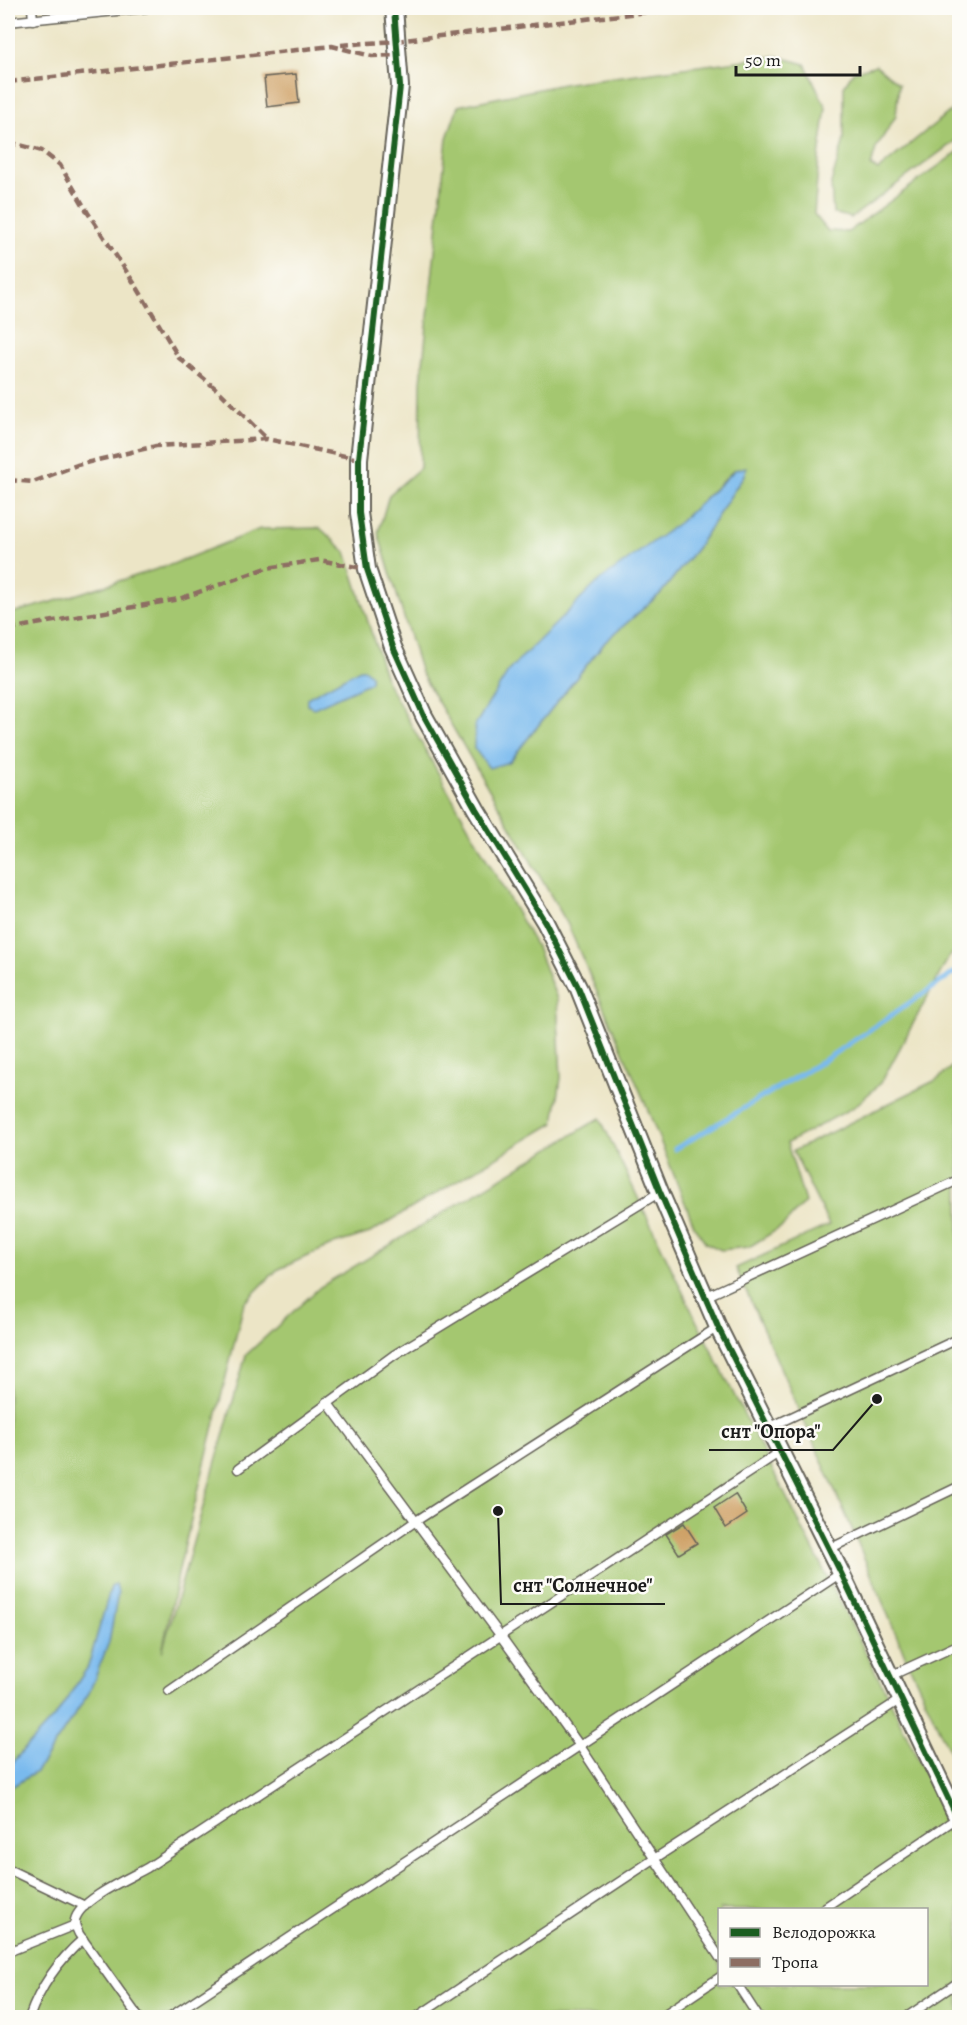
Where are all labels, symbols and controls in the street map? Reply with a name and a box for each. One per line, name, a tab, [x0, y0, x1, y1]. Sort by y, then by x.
scale bar	[736, 39, 860, 77]
text: 50 m	[745, 48, 781, 72]
callout: снт "Опора"	[709, 1412, 833, 1450]
text: снт "Опора"	[721, 1418, 821, 1445]
callout: снт "Солнечное"	[501, 1566, 665, 1604]
text: снт "Солнечное"	[513, 1572, 653, 1599]
legend	[718, 1908, 928, 1986]
text: Велодорожка	[772, 1920, 877, 1944]
text: Тропа	[772, 1950, 819, 1974]

